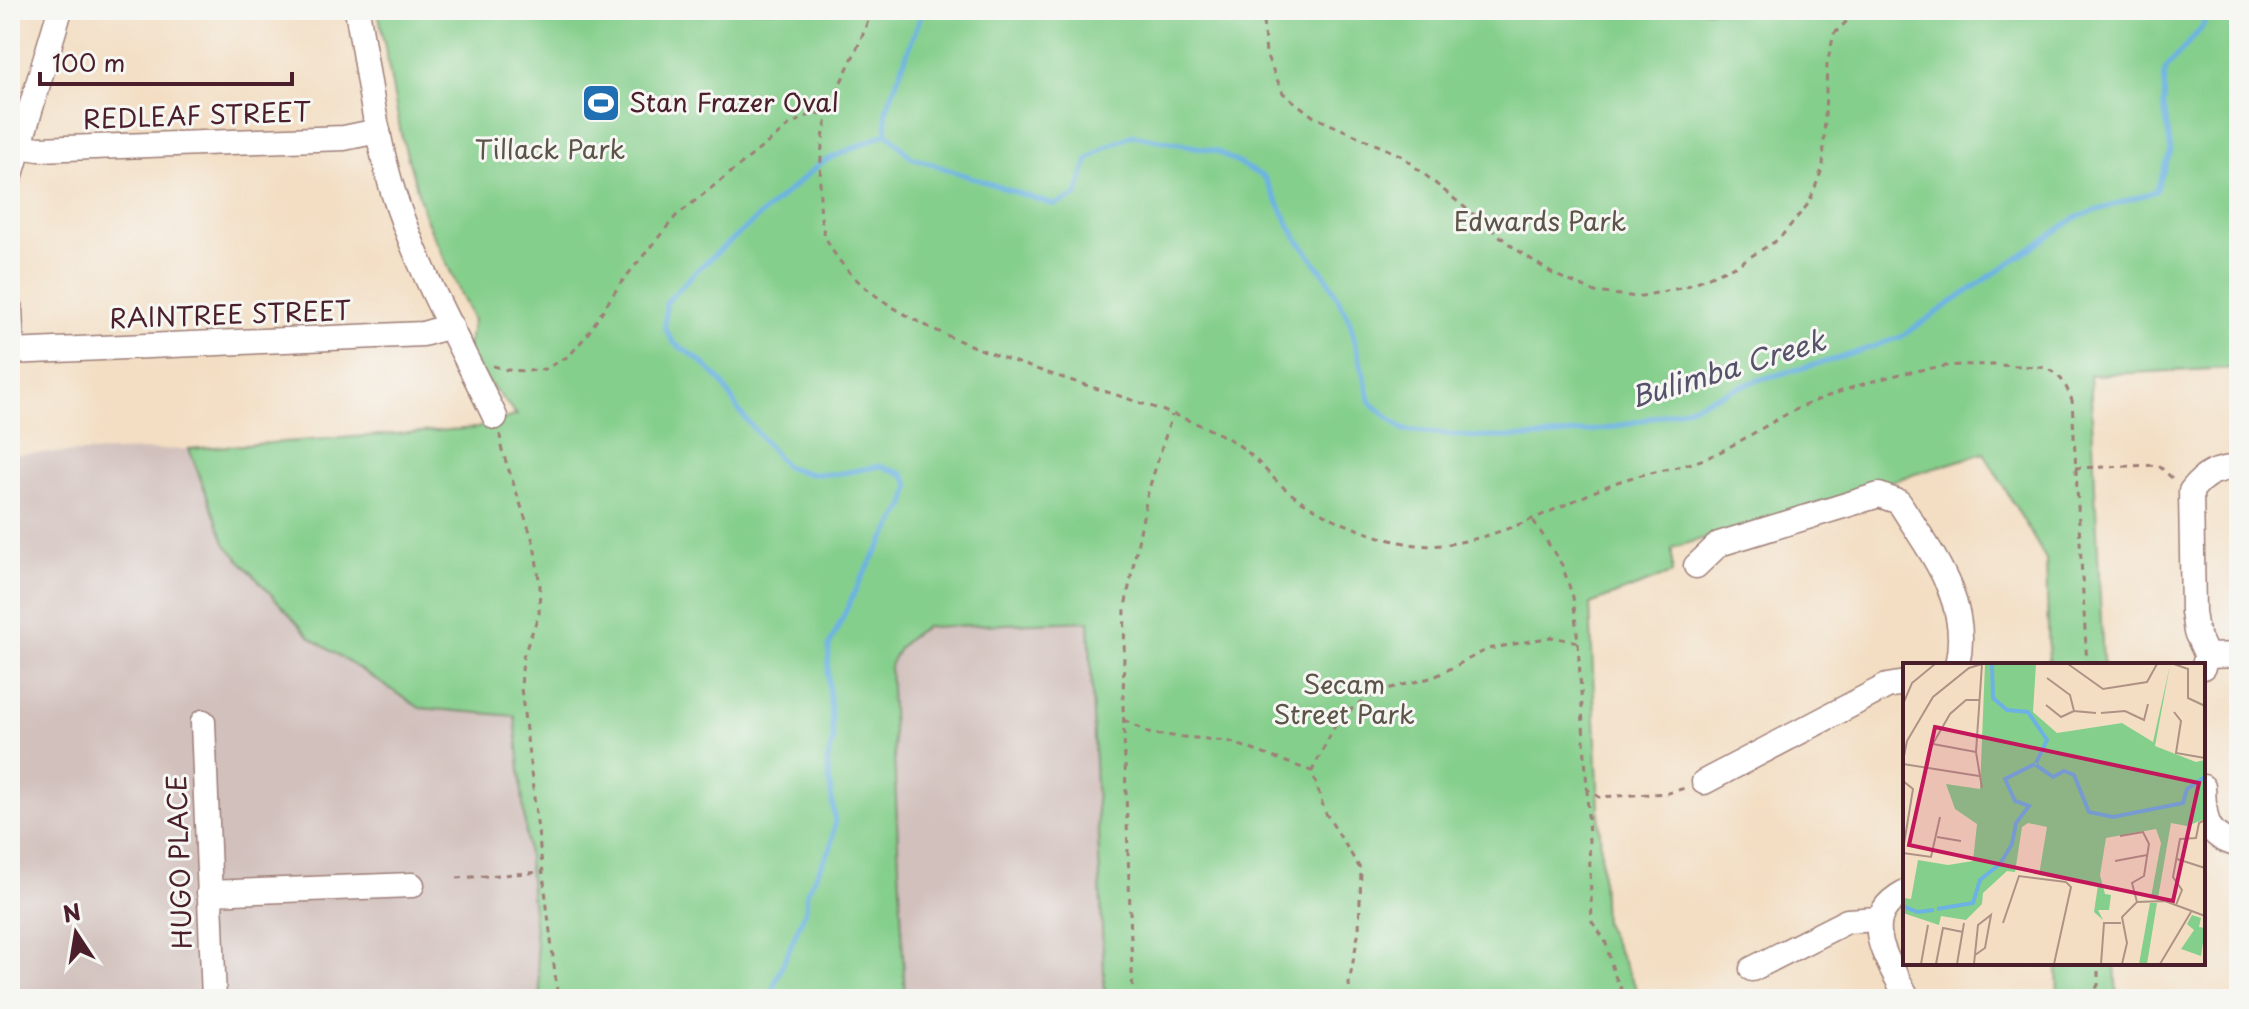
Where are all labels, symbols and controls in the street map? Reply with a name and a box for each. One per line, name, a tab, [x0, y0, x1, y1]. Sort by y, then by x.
scale bar	[40, 36, 292, 86]
text: 100 m	[52, 44, 125, 80]
sports icon: Stan Frazer Oval	[580, 82, 622, 124]
place label: Stan Frazer Oval	[629, 82, 839, 121]
street label: REDLEAF STREET	[82, 91, 312, 138]
park label: Tillack Park	[475, 129, 625, 168]
park label: Edwards Park	[1454, 201, 1626, 240]
street label: RAINTREE STREET	[108, 290, 352, 337]
water label: Bulimba Creek	[1625, 317, 1832, 418]
inset map	[1903, 663, 2205, 965]
park label: Secam Street Park	[1273, 664, 1415, 733]
street label: HUGO PLACE	[156, 774, 201, 950]
north arrow	[36, 893, 116, 973]
text: N	[60, 894, 83, 930]

